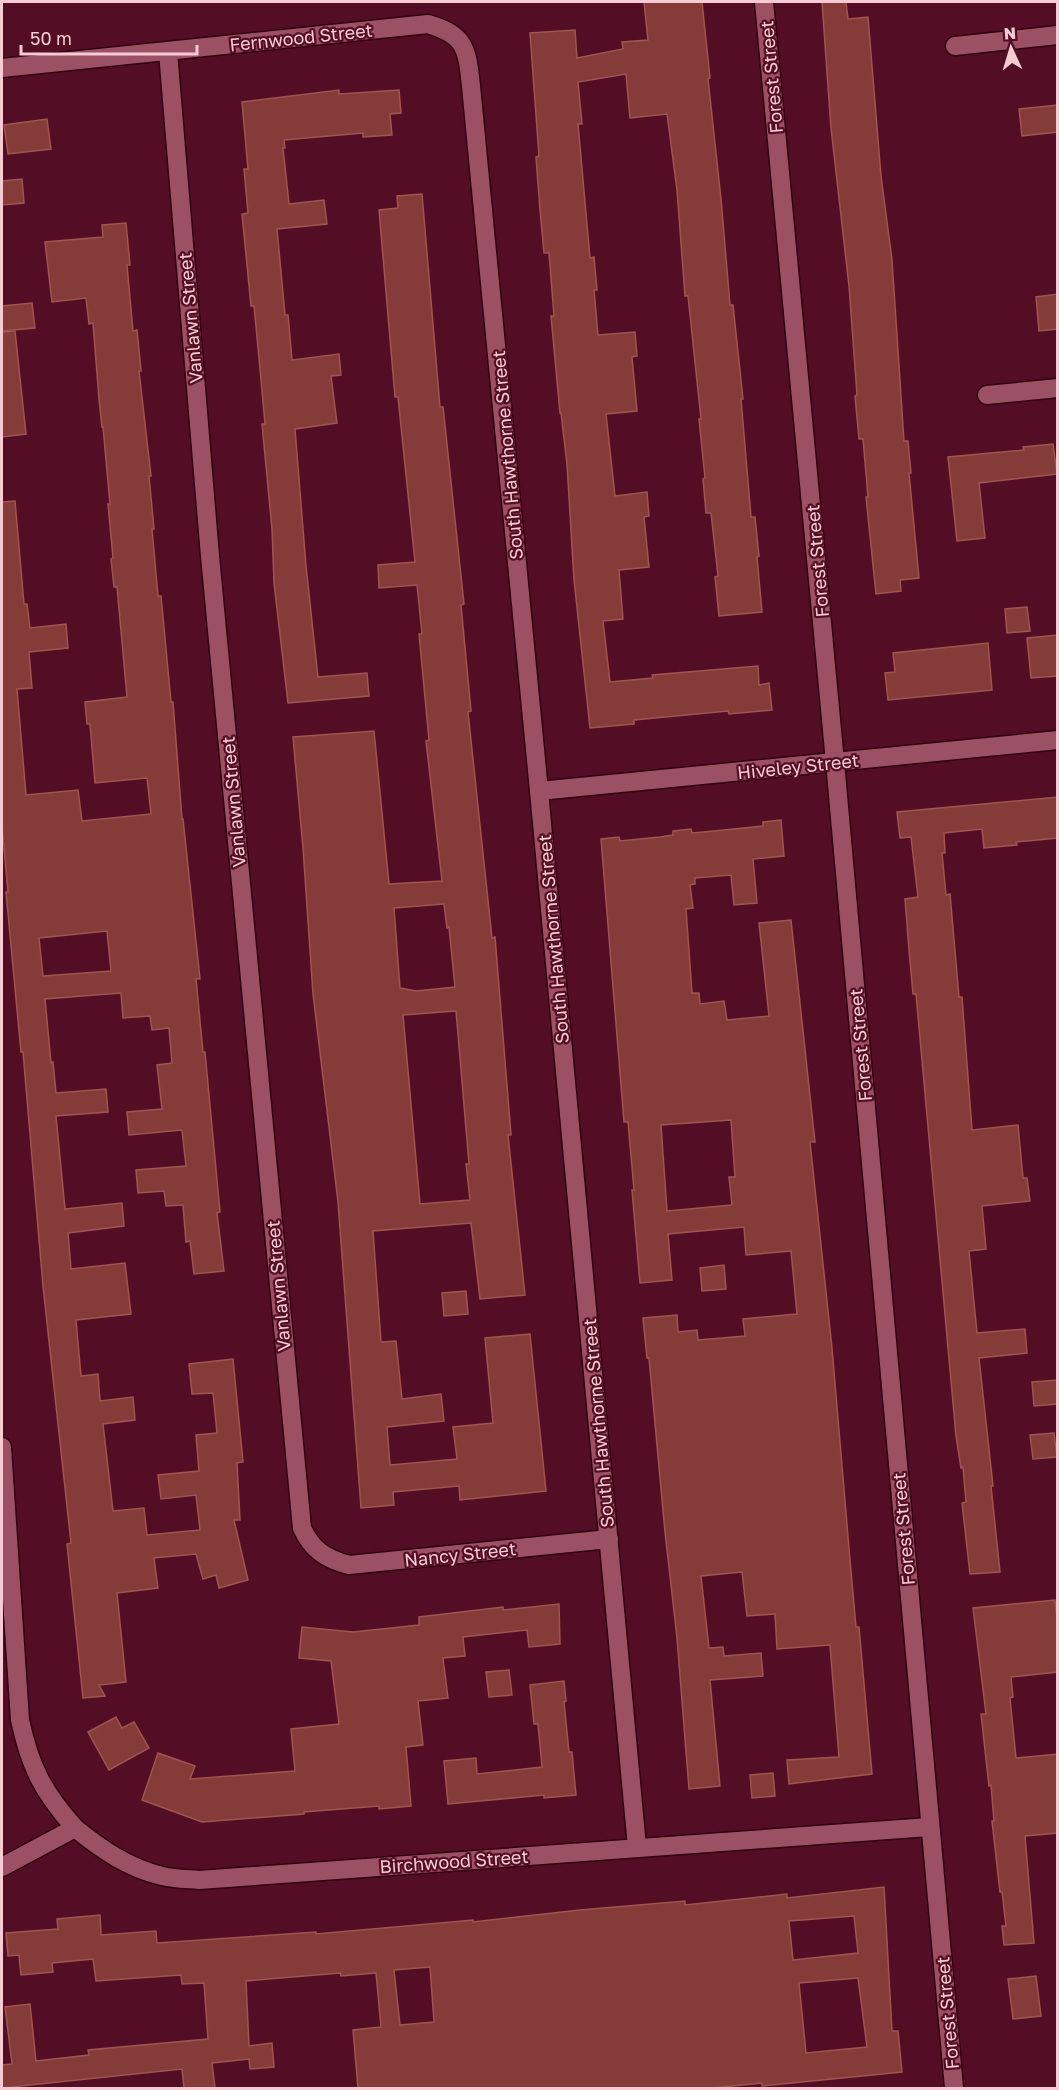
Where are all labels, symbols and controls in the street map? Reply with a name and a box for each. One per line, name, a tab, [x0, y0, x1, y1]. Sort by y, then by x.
scale bar	[21, 18, 196, 56]
north arrow	[981, 18, 1041, 78]
street label: Fernwood Street	[228, 19, 374, 55]
street label: Forest Street	[755, 20, 787, 134]
text: N	[1003, 23, 1017, 43]
text: 50 m	[30, 27, 72, 49]
street label: Vanlawn Street	[173, 252, 207, 384]
street label: South Hawthorne Street	[487, 349, 527, 561]
street label: Forest Street	[801, 504, 833, 618]
street label: Vanlawn Street	[216, 736, 250, 868]
street label: Hiveley Street	[736, 749, 860, 783]
street label: South Hawthorne Street	[533, 833, 573, 1045]
street label: Forest Street	[844, 988, 876, 1102]
street label: Vanlawn Street	[261, 1220, 295, 1352]
street label: South Hawthorne Street	[578, 1317, 618, 1529]
street label: Forest Street	[887, 1472, 919, 1586]
street label: Nancy Street	[403, 1537, 517, 1571]
street label: Birchwood Street	[379, 1845, 529, 1877]
street label: Forest Street	[931, 1956, 963, 2070]

